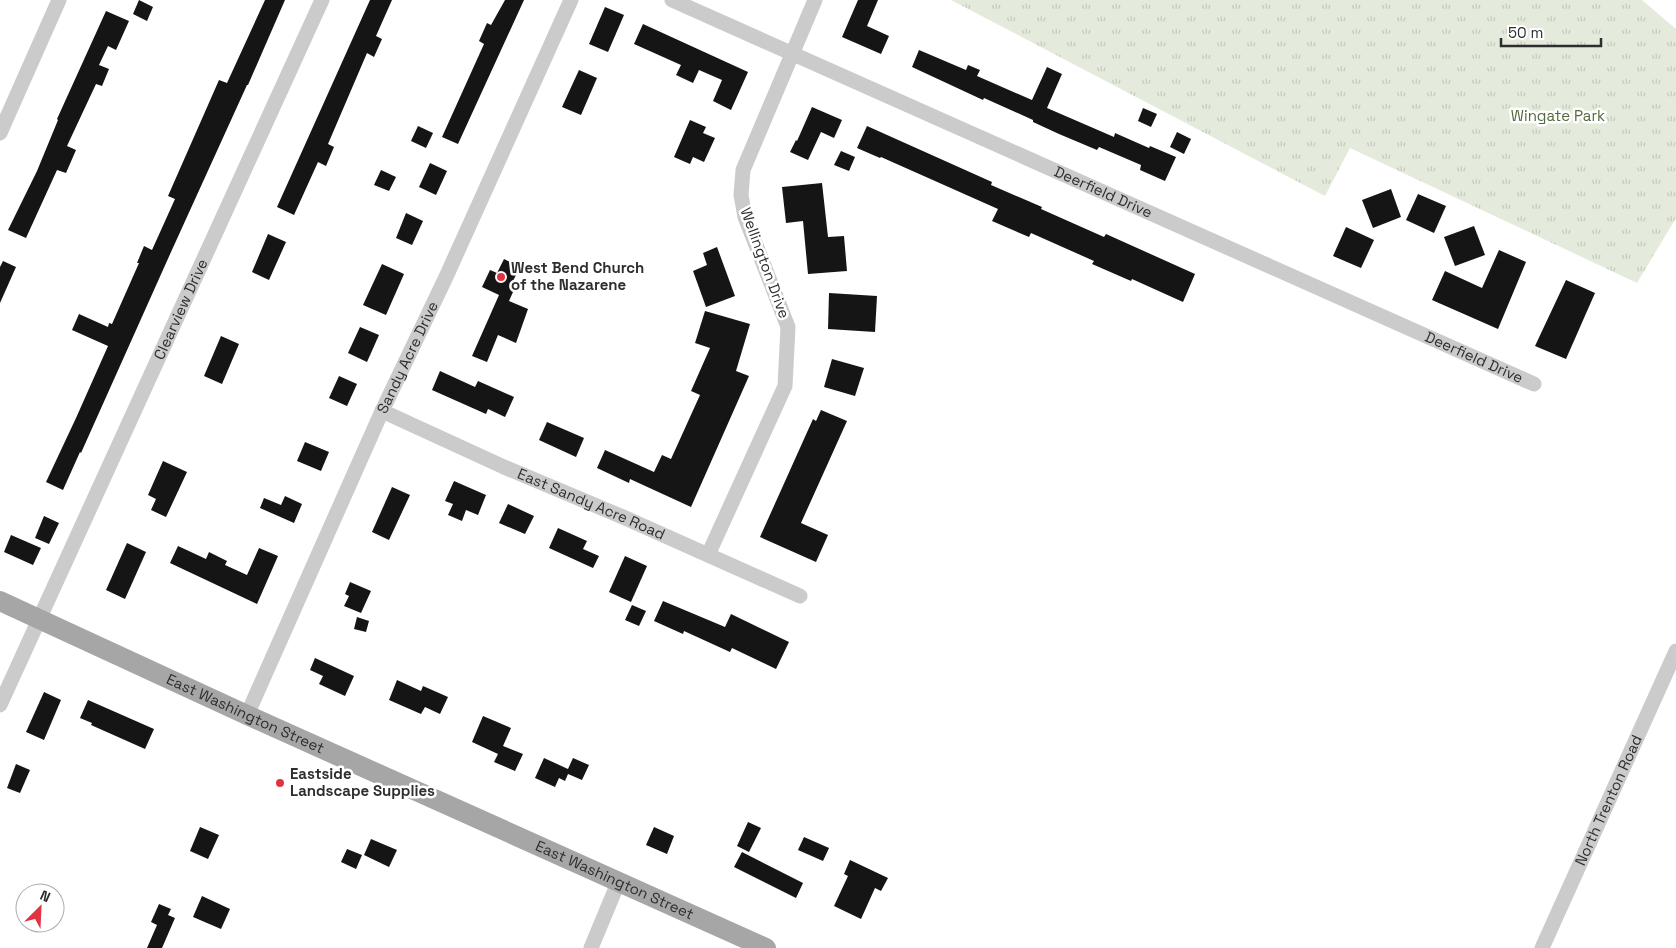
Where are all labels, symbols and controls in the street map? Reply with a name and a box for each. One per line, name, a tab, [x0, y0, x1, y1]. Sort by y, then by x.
scale bar	[1501, 15, 1601, 47]
text: 50 m	[1508, 23, 1543, 42]
park label: Wingate Park	[1511, 106, 1605, 125]
street label: Deerfield Drive	[1051, 161, 1155, 222]
street label: Wellington Drive	[737, 205, 794, 321]
street label: Clearview Drive	[149, 256, 212, 363]
place label: West Bend Church of the Nazarene	[511, 258, 644, 294]
marker: West Bend Church of the Nazarene	[495, 271, 507, 283]
street label: Sandy Acre Drive	[372, 298, 442, 416]
street label: Deerfield Drive	[1422, 327, 1526, 387]
street label: East Sandy Acre Road	[515, 464, 668, 544]
street label: East Washington Street	[164, 669, 328, 758]
street label: North Trenton Road	[1570, 732, 1646, 868]
place label: Eastside Landscape Supplies	[290, 764, 435, 800]
marker: Eastside Landscape Supplies	[274, 777, 286, 789]
street label: East Washington Street	[533, 836, 697, 923]
north arrow	[15, 883, 65, 933]
text: N	[37, 886, 53, 906]

